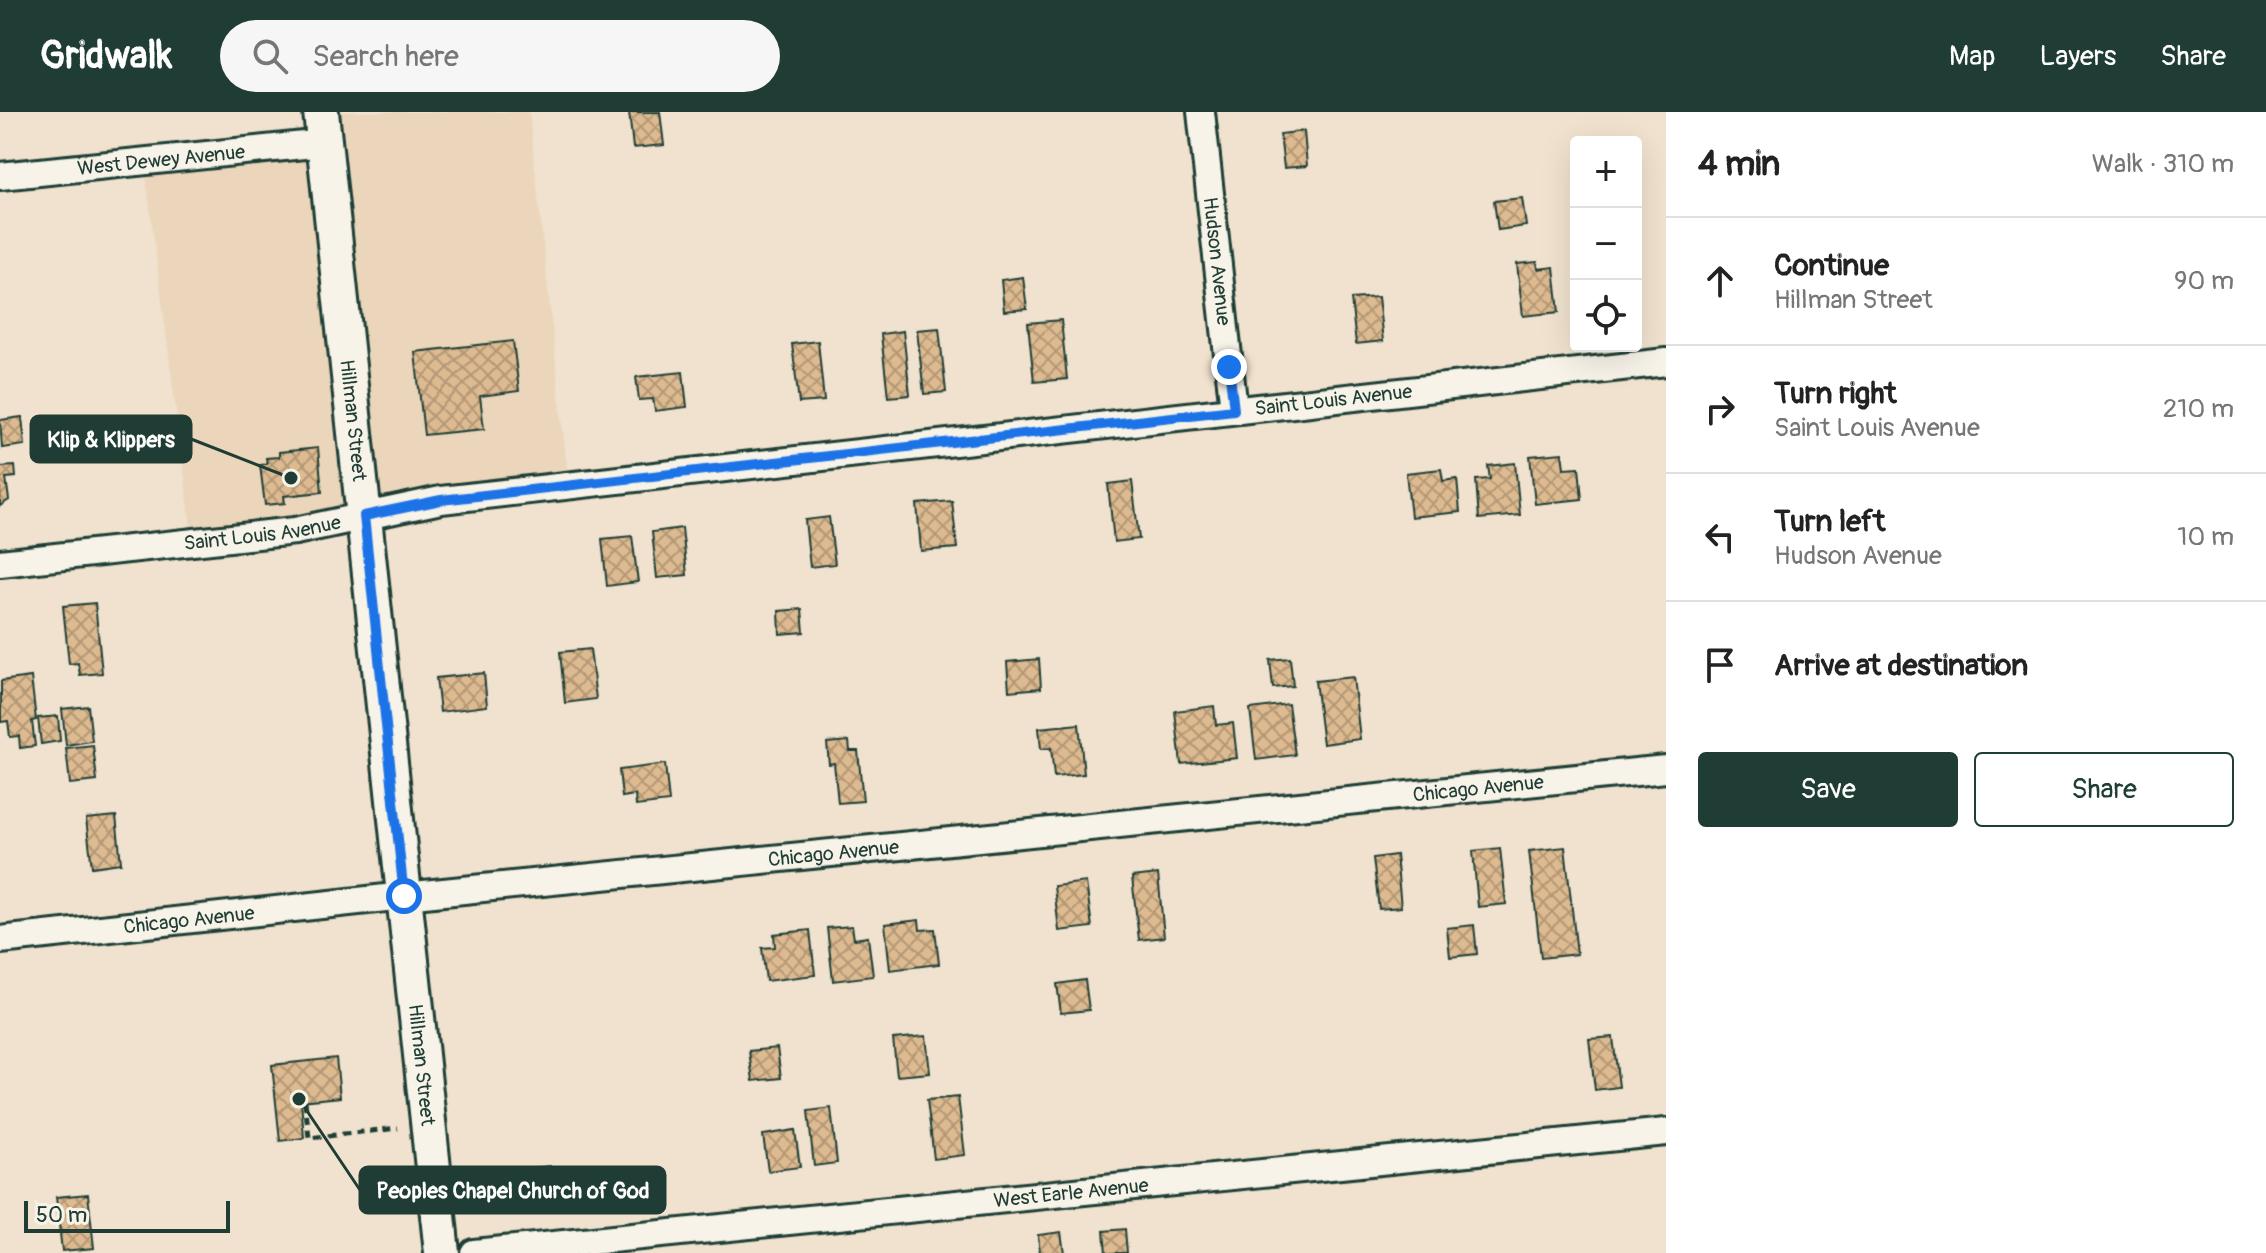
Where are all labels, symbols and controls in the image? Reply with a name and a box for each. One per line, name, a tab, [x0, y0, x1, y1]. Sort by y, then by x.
search box	[220, 20, 780, 92]
text: Gridwalk	[40, 32, 172, 80]
icon: search	[248, 34, 292, 78]
text: Search here	[312, 38, 459, 75]
text: Map	[1949, 39, 1995, 74]
text: Layers	[2039, 39, 2116, 74]
text: Share	[2160, 39, 2226, 74]
map controls	[1570, 136, 1642, 352]
button: +	[1570, 136, 1642, 208]
street label: West Dewey Avenue	[76, 139, 246, 181]
text: 4 min	[1698, 143, 1780, 186]
text: Walk · 310 m	[2092, 148, 2234, 180]
street label: Hudson Avenue	[1197, 196, 1237, 327]
button: −	[1570, 208, 1642, 280]
text: Continue	[1774, 247, 1889, 284]
icon: ahead	[1698, 259, 1742, 303]
text: 90 m	[2174, 265, 2234, 297]
button: locate	[1570, 280, 1642, 352]
text: Hillman Street	[1774, 284, 1933, 316]
route end	[1211, 349, 1247, 385]
street label: Hillman Street	[334, 358, 372, 483]
text: Turn right	[1774, 375, 1897, 412]
street label: Saint Louis Avenue	[1253, 379, 1414, 421]
icon: right	[1698, 387, 1742, 431]
text: 210 m	[2163, 393, 2234, 425]
text: Saint Louis Avenue	[1774, 412, 1980, 444]
callout: Klip & Klippers	[31, 416, 191, 462]
text: Klip & Klippers	[47, 426, 175, 454]
text: Turn left	[1774, 503, 1885, 540]
street label: Saint Louis Avenue	[182, 510, 343, 556]
icon: left	[1698, 515, 1742, 559]
text: 10 m	[2177, 521, 2234, 553]
text: Hudson Avenue	[1774, 540, 1942, 572]
icon: arrive	[1698, 643, 1742, 687]
text: Arrive at destination	[1774, 647, 2028, 684]
button: Save	[1698, 752, 1958, 827]
button: Share	[1974, 752, 2234, 827]
street label: Chicago Avenue	[1411, 769, 1545, 807]
street label: Chicago Avenue	[767, 834, 900, 872]
route start	[386, 878, 422, 914]
street label: Chicago Avenue	[122, 900, 256, 939]
street label: Hillman Street	[403, 1003, 441, 1128]
callout: Peoples Chapel Church of God	[360, 1167, 665, 1213]
street label: West Earle Avenue	[992, 1173, 1150, 1213]
text: Peoples Chapel Church of God	[376, 1177, 650, 1205]
scale bar	[24, 1197, 230, 1233]
text: 50 m	[36, 1201, 87, 1229]

